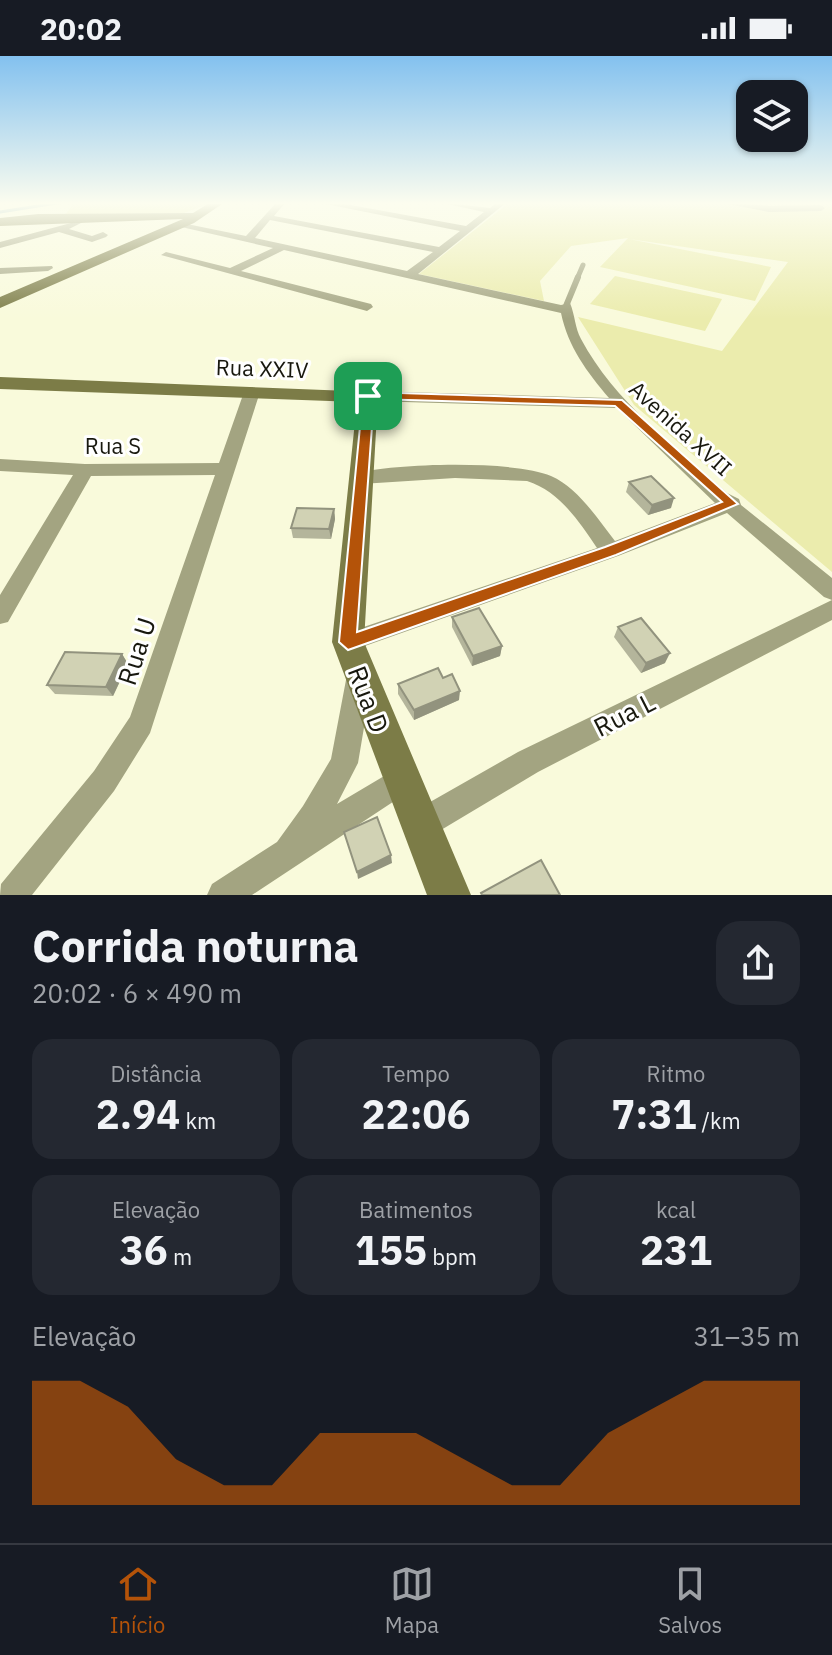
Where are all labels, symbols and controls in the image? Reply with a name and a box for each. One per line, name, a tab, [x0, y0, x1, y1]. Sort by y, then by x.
text: 20:02	[40, 9, 122, 48]
map controls	[736, 80, 808, 152]
button: layers	[736, 80, 808, 152]
street label: Rua XXIV	[215, 352, 309, 384]
pin	[334, 362, 402, 430]
icon: arrive	[346, 374, 390, 418]
street label: Avenida XVII	[624, 374, 738, 482]
street label: Rua S	[85, 431, 141, 460]
street label: Rua U	[109, 613, 163, 689]
street label: Rua D	[341, 661, 397, 737]
street label: Rua L	[588, 684, 660, 744]
text: Corrida noturna	[32, 917, 359, 974]
button: share	[716, 921, 800, 1005]
text: 20:02 · 6 × 490 m	[32, 976, 242, 1010]
text: Distância	[110, 1059, 202, 1088]
text: Tempo	[382, 1059, 450, 1088]
text: Ritmo	[647, 1059, 705, 1088]
text: 2.94	[96, 1088, 180, 1140]
text: 22:06	[361, 1088, 471, 1140]
text: 7:31	[611, 1088, 696, 1140]
text: km	[180, 1106, 216, 1135]
text: /km	[696, 1106, 741, 1135]
text: Elevação	[112, 1195, 200, 1224]
text: Batimentos	[359, 1195, 473, 1224]
text: kcal	[656, 1195, 696, 1224]
text: 36	[120, 1224, 168, 1276]
text: 155	[355, 1224, 427, 1276]
text: 231	[640, 1224, 712, 1276]
text: m	[168, 1242, 192, 1271]
text: bpm	[427, 1242, 477, 1271]
text: Elevação	[32, 1319, 136, 1353]
text: 31–35 m	[693, 1319, 800, 1353]
tab: Início	[110, 1562, 165, 1639]
tab: Mapa	[385, 1562, 439, 1639]
tab: Salvos	[658, 1562, 722, 1639]

